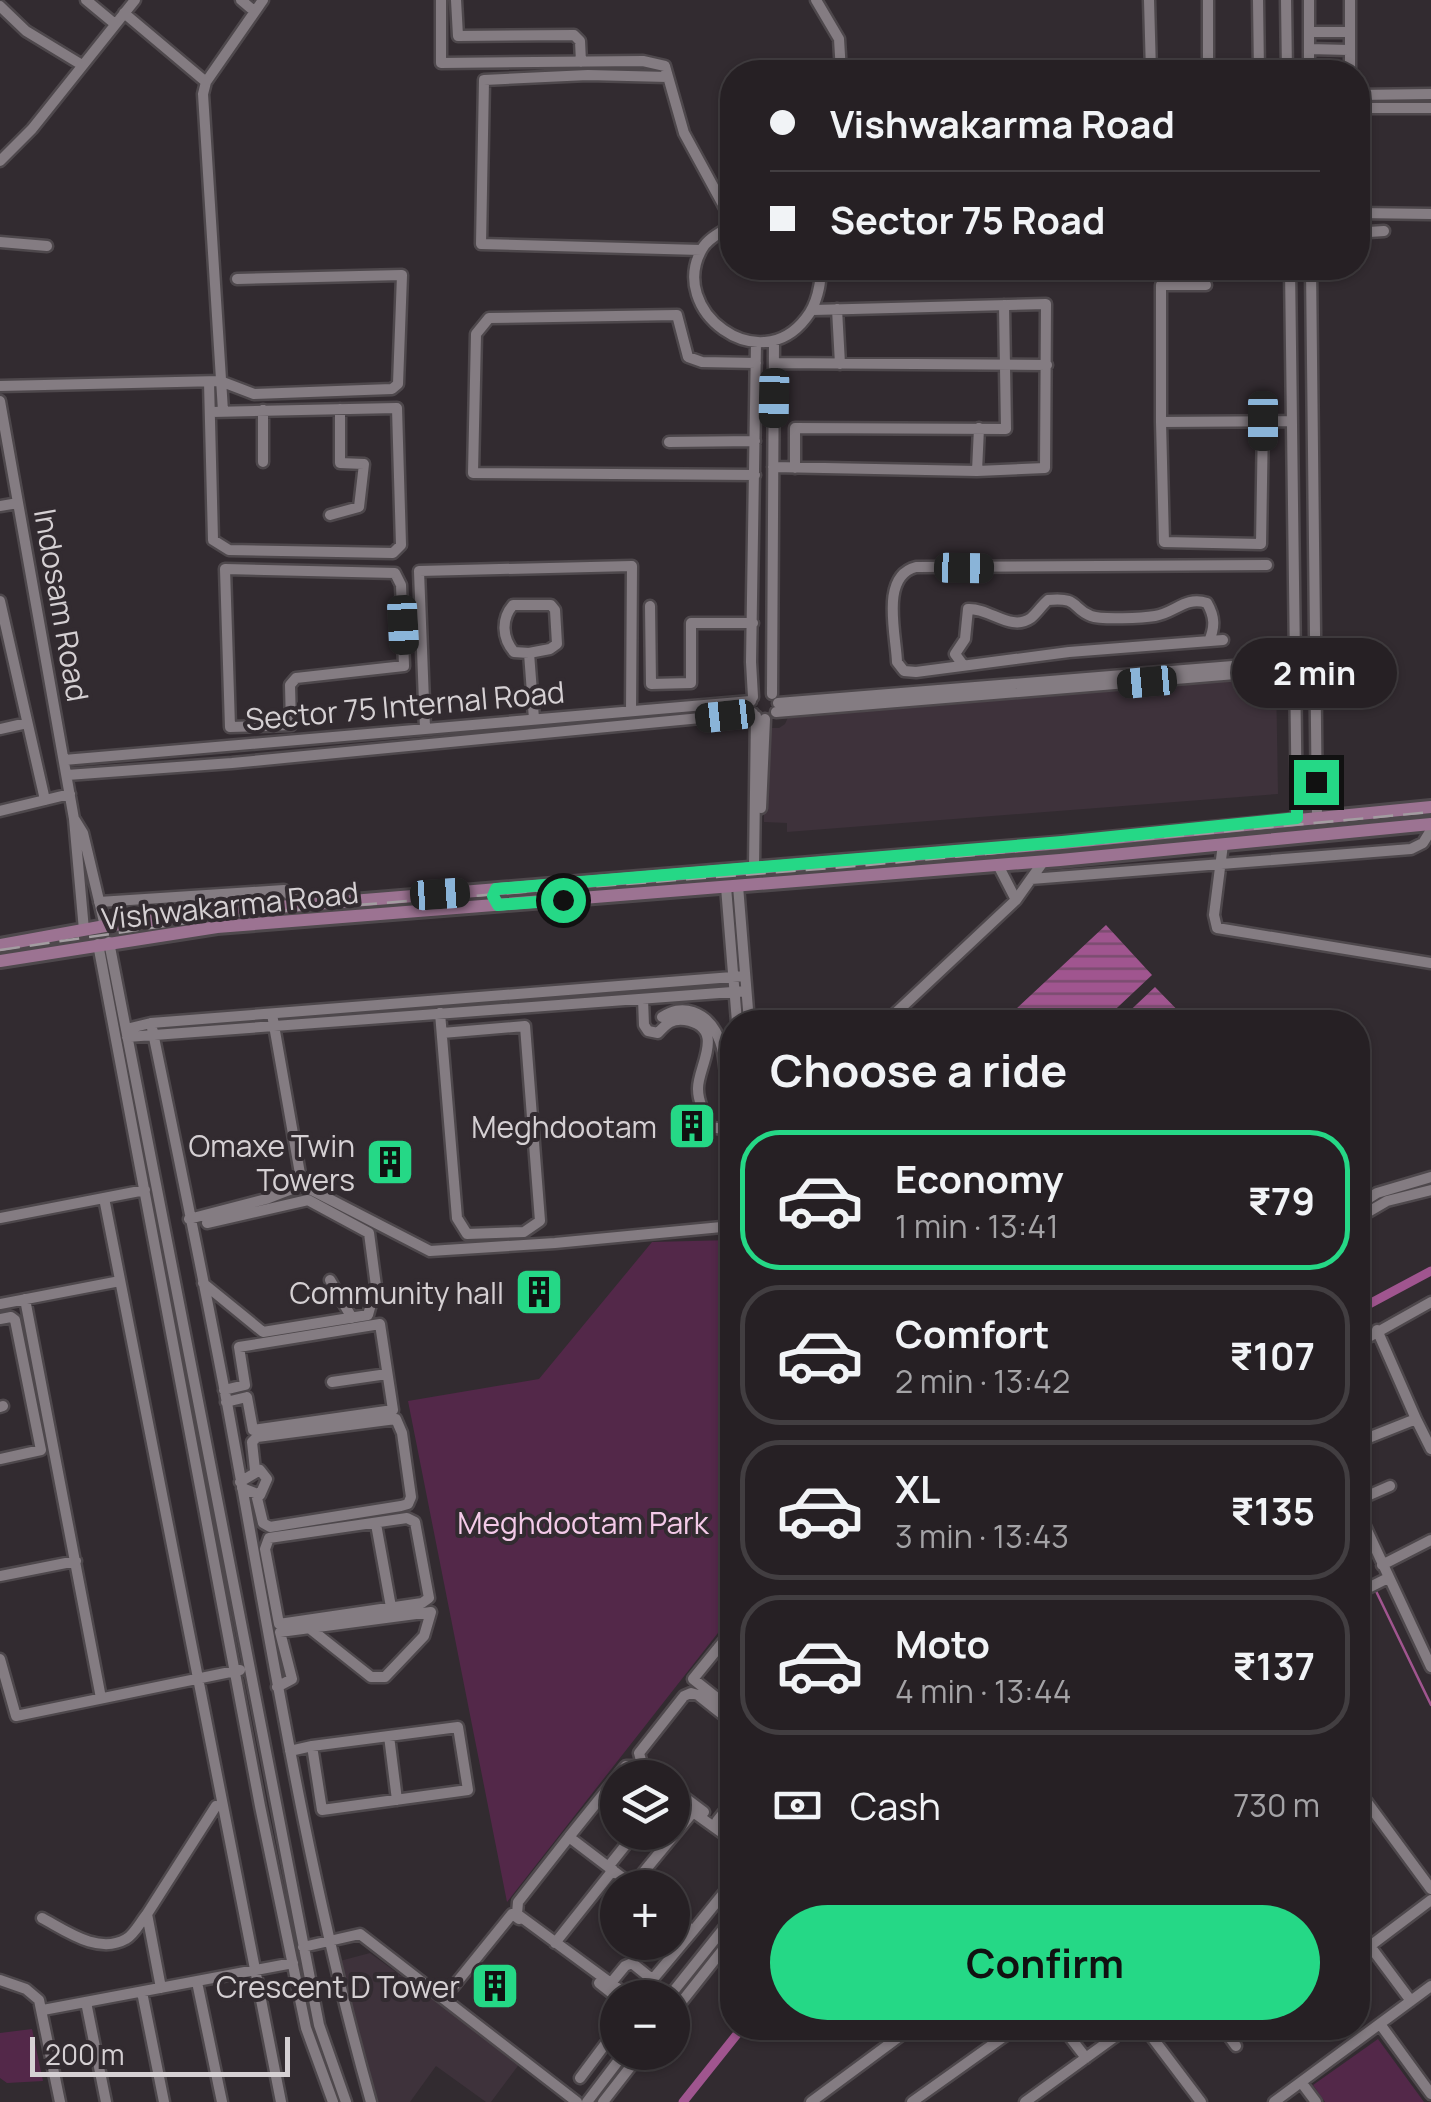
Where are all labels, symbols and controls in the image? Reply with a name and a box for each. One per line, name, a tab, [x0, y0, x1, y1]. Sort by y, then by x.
text: Vishwakarma Road	[830, 97, 1175, 149]
text: Sector 75 Road	[830, 193, 1105, 245]
car	[758, 368, 790, 428]
car	[1248, 391, 1278, 451]
street label: Indosam Road	[25, 505, 99, 705]
car	[934, 552, 994, 584]
car	[386, 594, 420, 656]
callout: 2 min	[1234, 637, 1398, 707]
text: 2 min	[1273, 651, 1356, 695]
car	[1116, 664, 1178, 700]
street label: Sector 75 Internal Road	[244, 671, 566, 739]
car	[694, 698, 756, 734]
route end	[1294, 760, 1339, 805]
street label: Vishwakarma Road	[99, 871, 361, 939]
car	[409, 877, 471, 911]
route start	[541, 878, 586, 923]
text: Choose a ride	[770, 1039, 1067, 1101]
building icon: Meghdootam	[666, 1100, 718, 1152]
place label: Meghdootam	[471, 1106, 657, 1147]
place label: Omaxe Twin Towers	[188, 1125, 355, 1200]
building icon: Omaxe Twin Towers	[364, 1136, 416, 1188]
text: Economy	[895, 1152, 1064, 1204]
icon: car	[775, 1155, 865, 1245]
text: ₹79	[1248, 1174, 1315, 1226]
text: 1 min · 13:41	[895, 1204, 1059, 1248]
building icon: Community hall	[513, 1266, 565, 1318]
place label: Community hall	[289, 1272, 504, 1313]
text: Comfort	[895, 1307, 1049, 1359]
icon: car	[775, 1310, 865, 1400]
text: ₹107	[1230, 1329, 1315, 1381]
text: 2 min · 13:42	[895, 1359, 1070, 1403]
text: XL	[895, 1462, 940, 1514]
icon: car	[775, 1465, 865, 1555]
text: ₹135	[1231, 1484, 1315, 1536]
park label: Meghdootam Park	[457, 1502, 710, 1543]
text: 3 min · 13:43	[895, 1514, 1069, 1558]
text: Moto	[895, 1617, 990, 1669]
icon: car	[775, 1620, 865, 1710]
text: ₹137	[1233, 1639, 1315, 1691]
text: 4 min · 13:44	[895, 1669, 1072, 1713]
map controls	[600, 1760, 690, 2070]
button: layers	[600, 1760, 690, 1850]
icon: cash	[770, 1778, 825, 1833]
text: Cash	[850, 1779, 941, 1831]
text: 730 m	[1233, 1783, 1320, 1827]
button: +	[600, 1870, 690, 1960]
button: Confirm	[770, 1905, 1320, 2020]
building icon: Crescent D Tower	[469, 1960, 521, 2012]
place label: Crescent D Tower	[216, 1966, 460, 2007]
button: −	[600, 1980, 690, 2070]
scale bar	[30, 2032, 290, 2076]
text: 200 m	[45, 2035, 124, 2073]

